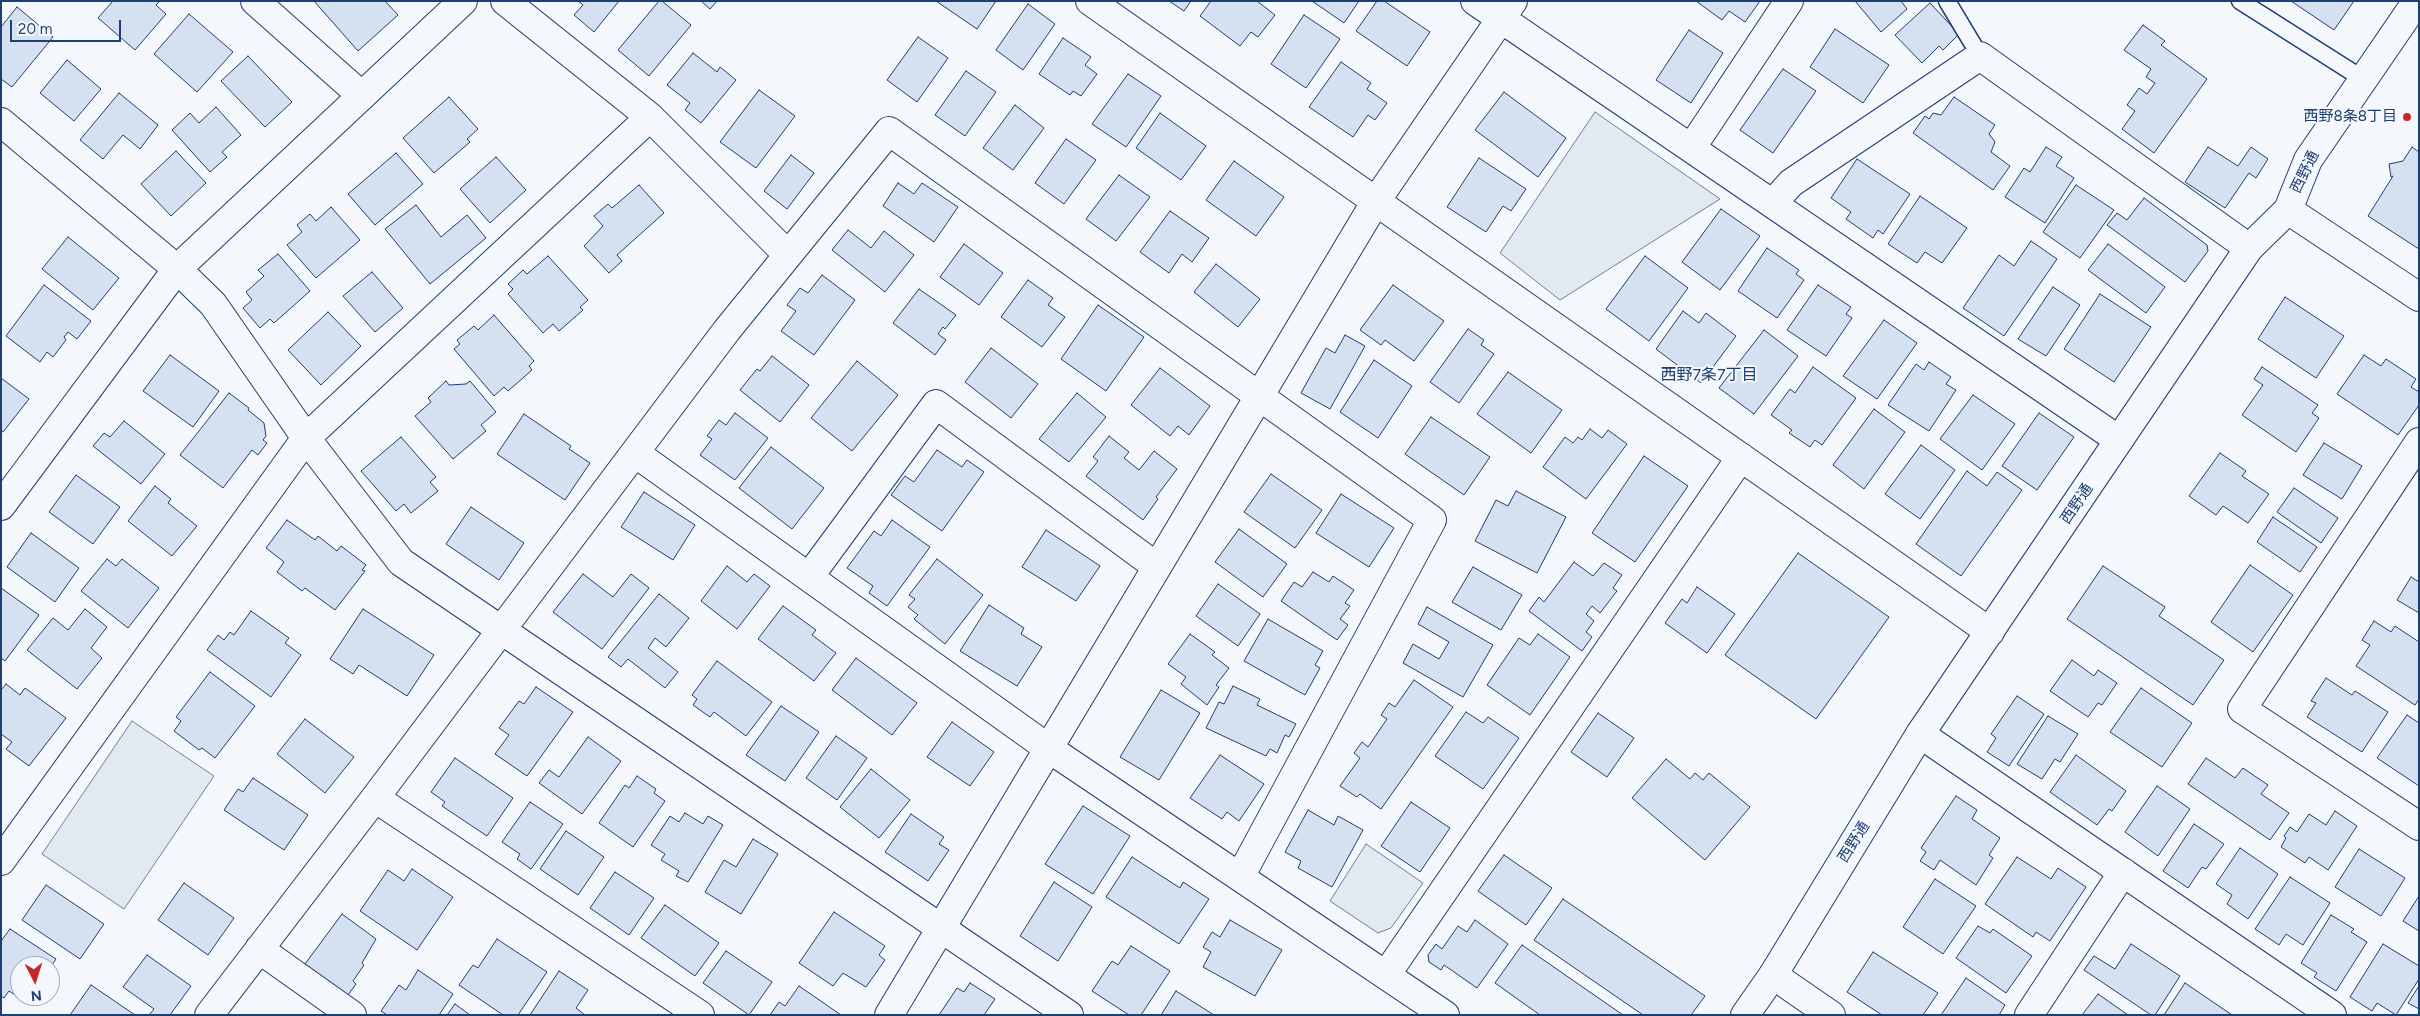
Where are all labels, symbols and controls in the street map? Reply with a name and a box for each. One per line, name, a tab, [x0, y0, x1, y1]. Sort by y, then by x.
scale bar	[12, 10, 124, 42]
text: 20 m	[18, 20, 52, 38]
place label: 西野8条8丁目	[2304, 108, 2397, 126]
marker: 西野8条8丁目	[2401, 111, 2413, 123]
street label: 西野通	[2287, 148, 2323, 196]
district label: 西野7条7丁目	[1660, 365, 1758, 385]
street label: 西野通	[2057, 480, 2097, 528]
street label: 西野通	[1834, 818, 1874, 866]
north arrow	[10, 956, 60, 1006]
text: N	[30, 987, 42, 1004]

